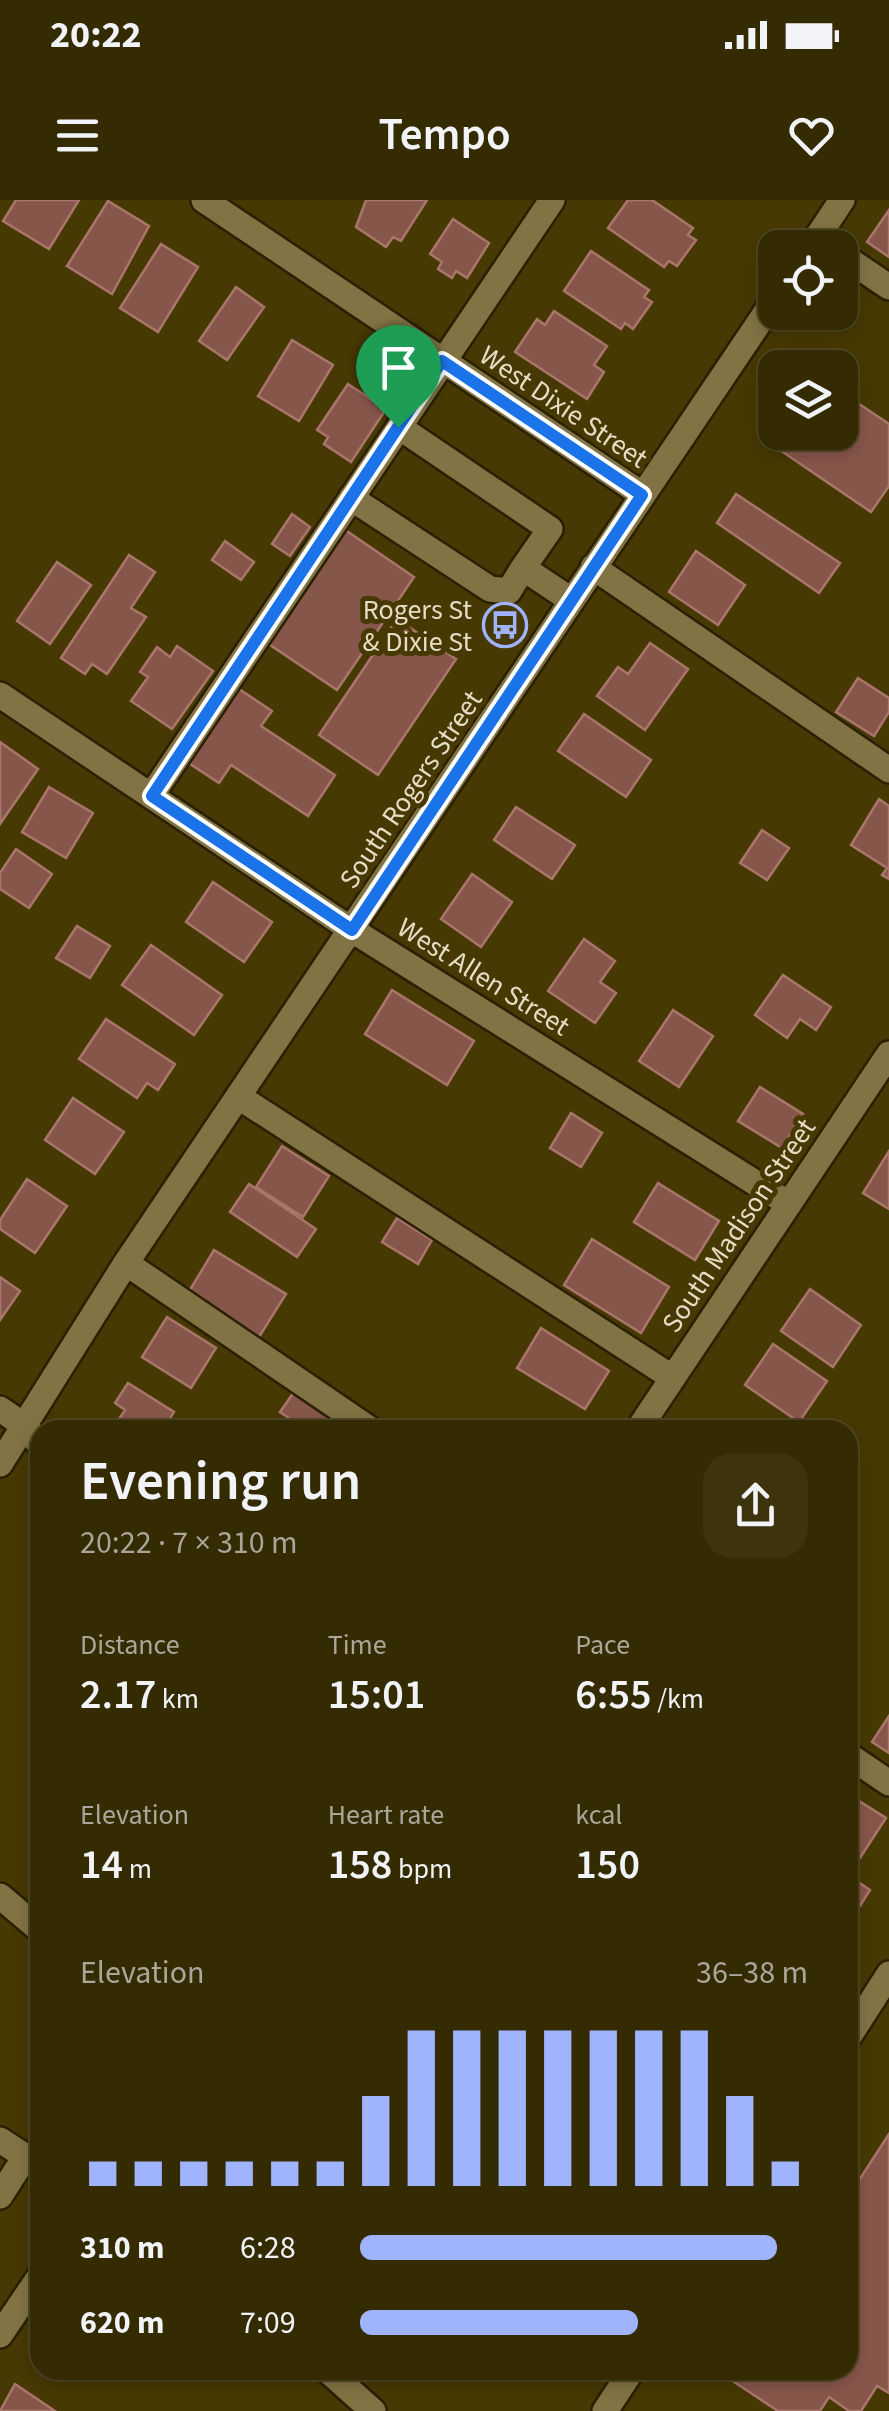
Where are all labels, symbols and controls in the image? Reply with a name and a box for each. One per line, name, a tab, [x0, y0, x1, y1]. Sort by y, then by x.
text: 20:22	[50, 8, 142, 62]
text: Tempo	[378, 103, 511, 167]
icon: menu	[50, 108, 105, 163]
icon: heart	[784, 108, 839, 163]
map controls	[758, 230, 858, 450]
button: locate	[758, 230, 858, 330]
pin	[356, 325, 441, 428]
street label: West Dixie Street	[471, 336, 656, 478]
icon: arrive	[371, 340, 426, 395]
button: layers	[758, 350, 858, 450]
place label: Rogers St & Dixie St	[363, 590, 473, 662]
bus stop icon: Rogers St & Dixie St	[482, 602, 528, 648]
street label: South Rogers Street	[330, 682, 492, 897]
street label: West Allen Street	[390, 908, 578, 1046]
street label: South Madison Street	[652, 1110, 826, 1341]
text: Evening run	[80, 1443, 361, 1521]
button: share	[703, 1453, 808, 1558]
text: 20:22 · 7 × 310 m	[80, 1520, 298, 1566]
text: Distance	[80, 1625, 180, 1665]
text: Time	[328, 1625, 387, 1665]
text: Pace	[575, 1625, 630, 1665]
text: 2.17	[80, 1665, 156, 1725]
text: 15:01	[328, 1665, 425, 1725]
text: 6:55	[575, 1665, 652, 1725]
text: km	[156, 1679, 199, 1719]
text: /km	[652, 1679, 704, 1719]
text: Elevation	[80, 1795, 189, 1835]
text: Heart rate	[328, 1795, 444, 1835]
text: kcal	[575, 1795, 622, 1835]
text: 14	[80, 1835, 123, 1895]
text: 158	[328, 1835, 392, 1895]
text: 150	[575, 1835, 640, 1895]
text: m	[123, 1849, 152, 1889]
text: bpm	[392, 1849, 452, 1889]
text: Elevation	[80, 1950, 205, 1996]
text: 36–38 m	[696, 1950, 808, 1996]
text: 310 m	[80, 2225, 165, 2271]
text: 6:28	[240, 2225, 296, 2271]
text: 620 m	[80, 2300, 165, 2346]
text: 7:09	[240, 2300, 296, 2346]

